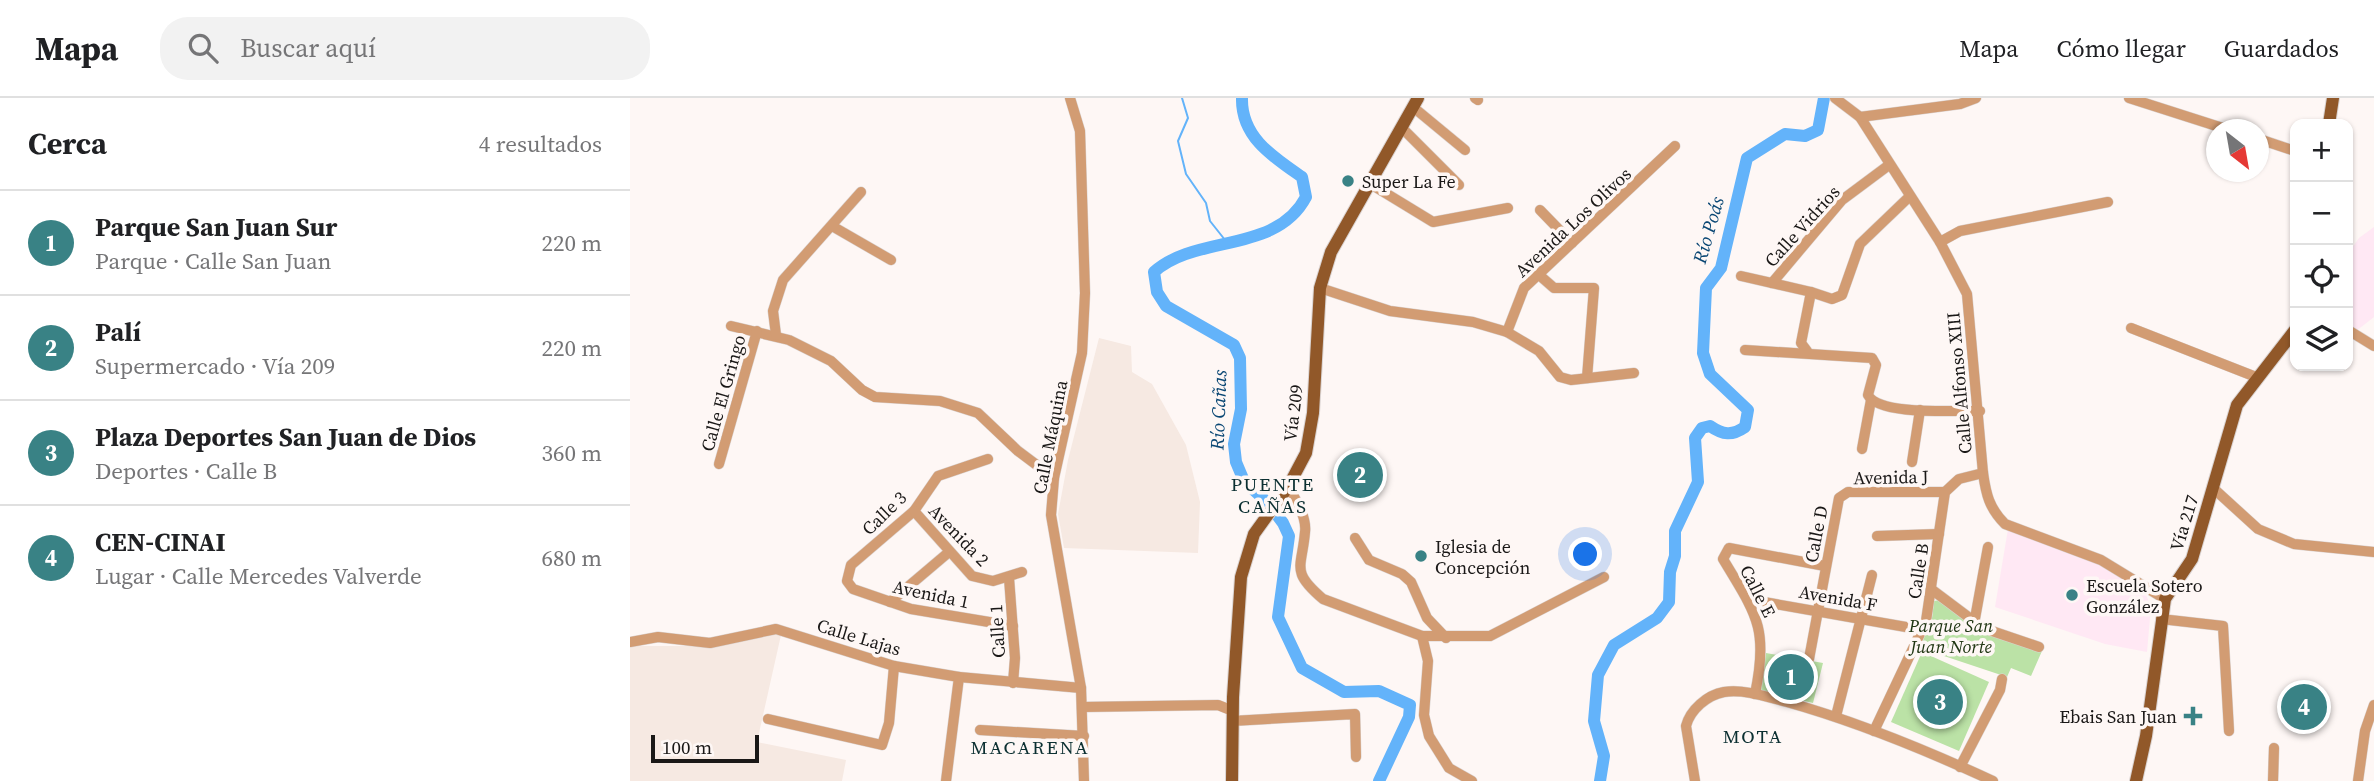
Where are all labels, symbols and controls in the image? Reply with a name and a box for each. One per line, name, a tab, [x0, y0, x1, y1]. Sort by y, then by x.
search box	[160, 17, 650, 80]
text: Mapa	[35, 26, 118, 71]
icon: search	[184, 29, 222, 67]
text: Buscar aquí	[240, 30, 376, 66]
text: Mapa	[1959, 32, 2018, 65]
text: Cómo llegar	[2056, 32, 2186, 65]
text: Guardados	[2224, 32, 2339, 65]
north arrow	[2206, 119, 2269, 182]
map controls	[2290, 119, 2353, 371]
button: +	[2290, 119, 2353, 182]
text: Cerca	[28, 123, 107, 164]
text: 4 resultados	[479, 128, 602, 160]
street label: Avenida Los Olivos	[1509, 161, 1637, 283]
place label: Super La Fe	[1362, 169, 1456, 194]
marker: Super La Fe	[1340, 173, 1356, 189]
street label: Calle Vidrios	[1759, 180, 1846, 272]
button: −	[2290, 182, 2353, 245]
water label: Río Poás	[1686, 193, 1730, 267]
text: Parque San Juan Sur	[95, 209, 337, 245]
text: 1	[45, 227, 57, 259]
text: 220 m	[541, 227, 602, 259]
text: Parque · Calle San Juan	[95, 245, 332, 277]
button: locate	[2290, 245, 2353, 308]
button: layers	[2290, 308, 2353, 371]
street label: Calle Alfonso XIII	[1940, 311, 1978, 455]
text: Palí	[95, 314, 141, 350]
text: 2	[45, 332, 57, 364]
text: 220 m	[541, 332, 602, 364]
street label: Calle El Gringo	[694, 332, 752, 454]
text: Supermercado · Vía 209	[95, 350, 335, 382]
water label: Río Cañas	[1204, 369, 1232, 452]
street label: Calle Máquina	[1027, 377, 1073, 496]
street label: Vía 209	[1277, 383, 1309, 443]
text: Plaza Deportes San Juan de Dios	[95, 419, 476, 455]
text: 3	[45, 437, 57, 469]
text: 360 m	[541, 437, 602, 469]
pin: 2	[1337, 449, 1383, 501]
text: Deportes · Calle B	[95, 455, 277, 487]
street label: Avenida J	[1853, 464, 1929, 490]
district label: PUENTE CAÑAS	[1231, 471, 1315, 519]
street label: Calle 3	[856, 485, 912, 541]
street label: Vía 217	[2164, 492, 2204, 554]
street label: Avenida 2	[923, 498, 995, 572]
street label: Calle D	[1798, 503, 1834, 565]
text: CEN-CINAI	[95, 524, 226, 560]
place label: Iglesia de Concepción	[1435, 534, 1530, 580]
your location	[1568, 537, 1602, 571]
street label: Calle B	[1901, 541, 1935, 601]
text: 4	[45, 542, 57, 574]
text: 680 m	[541, 542, 602, 574]
marker: Iglesia de Concepción	[1413, 548, 1429, 564]
text: Lugar · Calle Mercedes Valverde	[95, 560, 422, 592]
street label: Calle E	[1734, 561, 1782, 622]
place label: Escuela Sotero González	[2086, 573, 2203, 619]
street label: Avenida 1	[891, 574, 971, 614]
street label: Avenida F	[1797, 579, 1879, 617]
marker: Escuela Sotero González	[2064, 587, 2080, 603]
street label: Calle 1	[983, 604, 1011, 658]
street label: Calle Lajas	[814, 612, 904, 662]
park label: Parque San Juan Norte	[1907, 613, 1993, 659]
pin: 1	[1768, 651, 1814, 703]
pin: 3	[1917, 676, 1963, 728]
pin: 4	[2281, 681, 2327, 733]
place label: Ebais San Juan	[2059, 704, 2177, 729]
marker: Ebais San Juan	[2183, 706, 2203, 726]
district label: MOTA	[1723, 723, 1783, 749]
scale bar	[651, 732, 760, 764]
text: 100 m	[662, 734, 712, 760]
district label: MACARENA	[970, 734, 1090, 760]

